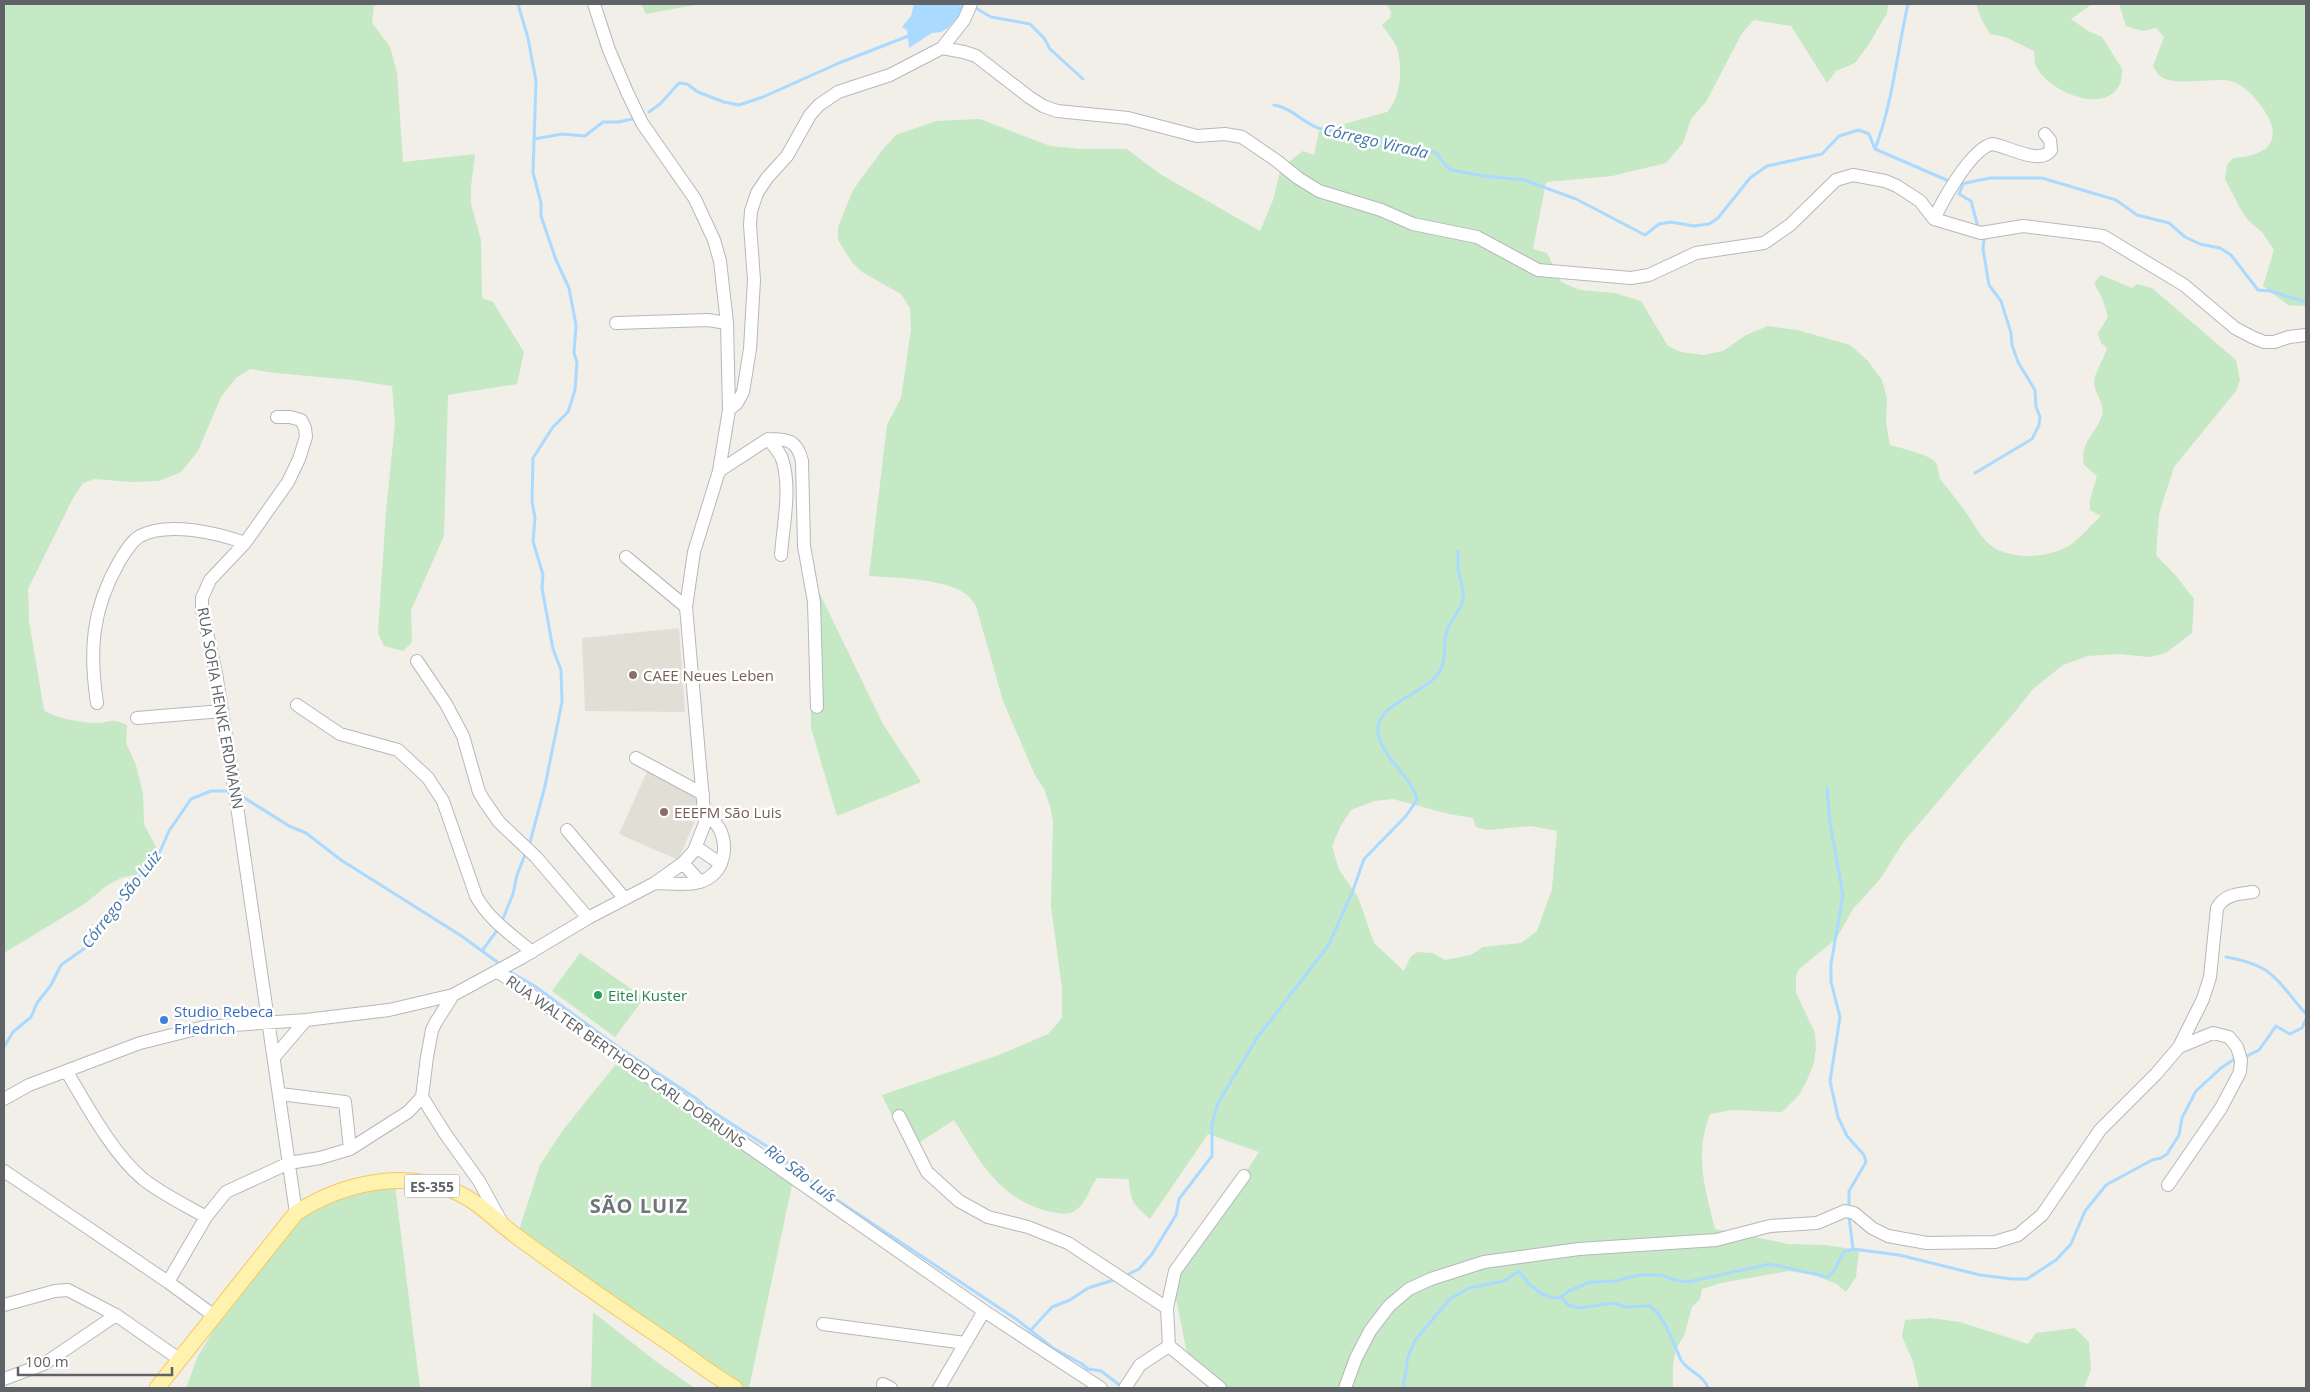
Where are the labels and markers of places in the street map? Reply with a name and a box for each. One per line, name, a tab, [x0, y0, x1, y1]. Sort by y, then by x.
place label: CAEE Neues Leben	[643, 665, 774, 685]
marker: CAEE Neues Leben	[627, 669, 639, 681]
place label: EEEFM São Luis	[674, 802, 782, 822]
marker: EEEFM São Luis	[658, 806, 670, 818]
place label: Eitel Kuster	[608, 985, 687, 1005]
marker: Eitel Kuster	[592, 989, 604, 1001]
place label: Studio Rebeca Friedrich	[174, 1001, 273, 1038]
marker: Studio Rebeca Friedrich	[158, 1014, 170, 1026]

